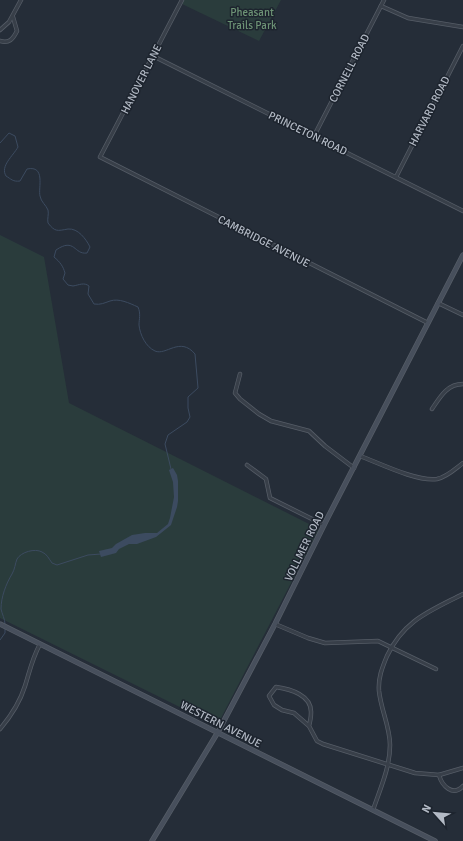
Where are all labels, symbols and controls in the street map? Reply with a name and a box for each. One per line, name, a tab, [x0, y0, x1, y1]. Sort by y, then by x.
park label: Pheasant Trails Park	[227, 6, 277, 32]
street label: CORNELL ROAD	[327, 32, 372, 105]
street label: HANOVER LANE	[118, 42, 165, 116]
street label: HARVARD ROAD	[406, 74, 453, 148]
street label: PRINCETON ROAD	[266, 109, 349, 158]
street label: CAMBRIDGE AVENUE	[216, 213, 312, 270]
street label: VOLLMER ROAD	[282, 509, 327, 583]
street label: WESTERN AVENUE	[178, 698, 264, 751]
north arrow	[415, 793, 455, 833]
text: N	[419, 802, 434, 815]

